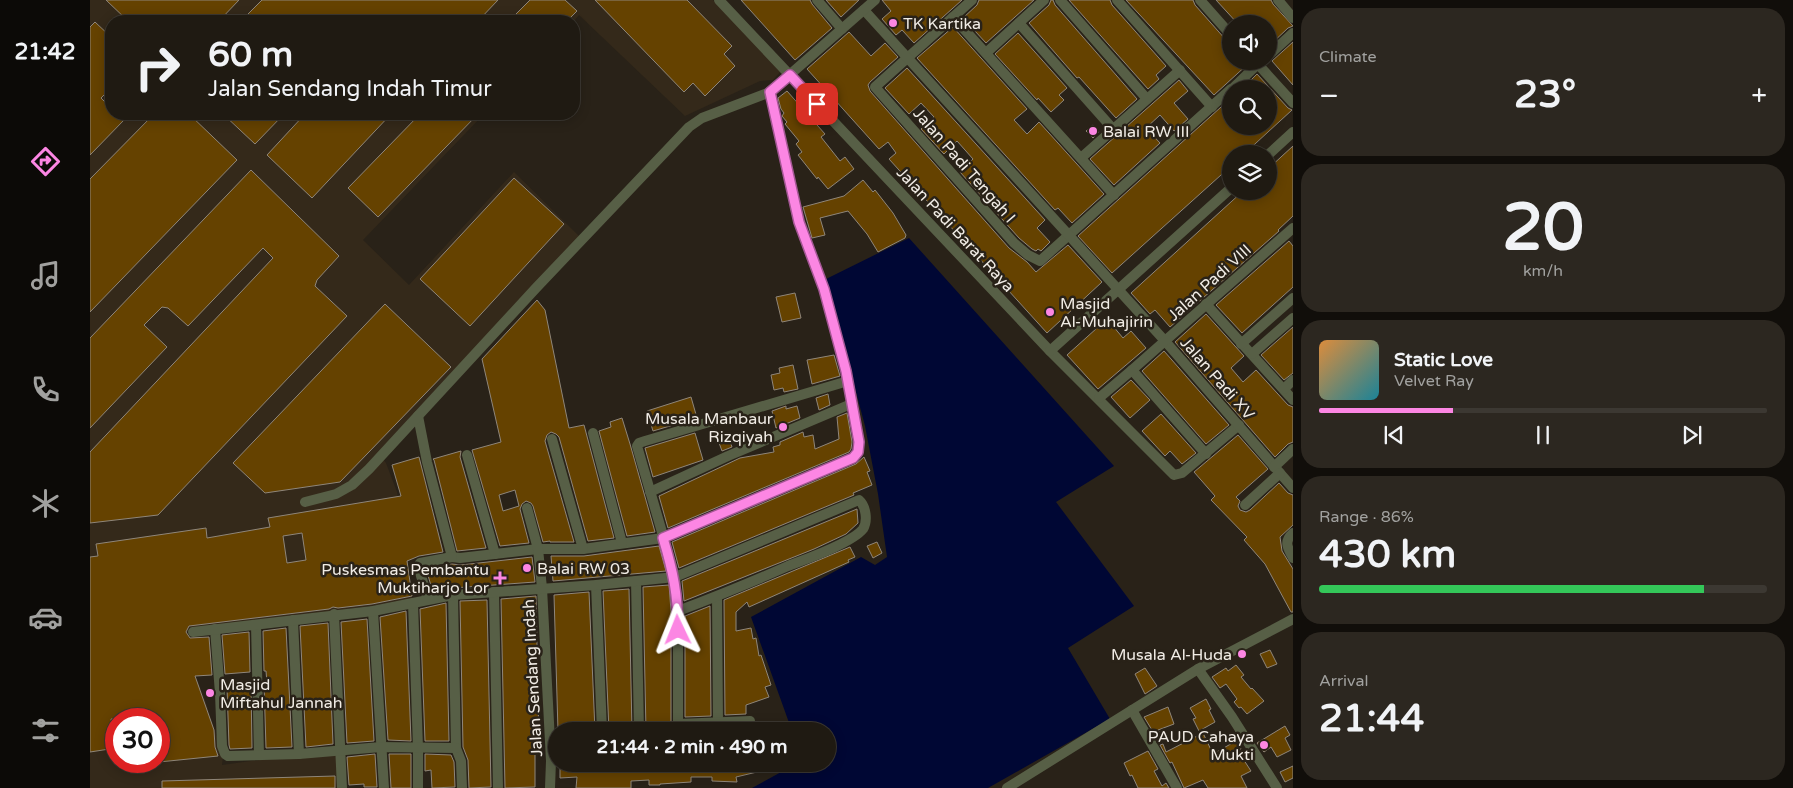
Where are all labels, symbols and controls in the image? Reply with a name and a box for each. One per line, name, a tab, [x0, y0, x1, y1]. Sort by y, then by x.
place label: TK Kartika	[903, 14, 981, 34]
map controls	[1222, 15, 1277, 200]
button: sound	[1222, 15, 1277, 70]
marker: TK Kartika	[887, 17, 899, 29]
text: 60 m	[208, 34, 293, 76]
icon: right	[125, 35, 190, 100]
text: 21:42	[15, 39, 75, 65]
text: Climate	[1319, 47, 1377, 67]
text: 23°	[1514, 72, 1576, 118]
text: Jalan Sendang Indah Timur	[208, 76, 492, 102]
text: −	[1319, 79, 1339, 113]
text: +	[1751, 79, 1767, 113]
button: search	[1222, 80, 1277, 135]
pin	[796, 83, 838, 125]
icon: arrive	[803, 90, 831, 118]
street label: Jalan Padi Tengah I	[909, 104, 1020, 227]
place label: Balai RW III	[1103, 122, 1190, 142]
marker: Balai RW III	[1087, 125, 1099, 137]
icon: directions	[28, 144, 63, 179]
button: layers	[1222, 145, 1277, 200]
street label: Jalan Padi Barat Raya	[892, 163, 1018, 296]
text: 20	[1502, 189, 1584, 268]
street label: Jalan Padi VIII	[1164, 240, 1256, 326]
icon: music	[28, 258, 63, 293]
text: km/h	[1523, 261, 1563, 281]
place label: Masjid Al-Muhajirin	[1060, 294, 1153, 332]
marker: Masjid Al-Muhajirin	[1044, 306, 1056, 318]
street label: Jalan Padi XV	[1176, 333, 1259, 424]
text: Static Love	[1394, 349, 1493, 371]
text: Velvet Ray	[1394, 371, 1474, 391]
icon: phone	[28, 372, 63, 407]
place label: Musala Manbaur Rizqiyah	[645, 409, 774, 447]
marker: Musala Manbaur Rizqiyah	[777, 421, 789, 433]
icon: previous	[1380, 421, 1408, 449]
icon: pause	[1529, 421, 1557, 449]
icon: next	[1678, 421, 1706, 449]
icon: climate	[28, 486, 63, 521]
text: Range · 86%	[1319, 507, 1414, 527]
text: 430 km	[1319, 532, 1456, 578]
place label: Balai RW 03	[537, 559, 630, 579]
place label: Puskesmas Pembantu Muktiharjo Lor	[321, 560, 490, 598]
marker: Balai RW 03	[521, 562, 533, 574]
marker: Puskesmas Pembantu Muktiharjo Lor	[493, 571, 507, 585]
street label: Jalan Sendang Indah	[519, 599, 547, 757]
icon: car	[28, 600, 63, 635]
position arrow	[651, 603, 703, 655]
place label: Musala Al-Huda	[1111, 645, 1232, 665]
marker: Musala Al-Huda	[1236, 648, 1248, 660]
text: Arrival	[1319, 671, 1368, 691]
place label: Masjid Miftahul Jannah	[220, 675, 343, 713]
marker: Masjid Miftahul Jannah	[204, 687, 216, 699]
text: 21:44	[1319, 696, 1424, 742]
speed limit sign: 30	[105, 708, 170, 773]
icon: filters	[28, 713, 63, 748]
place label: PAUD Cahaya Mukti	[1148, 727, 1254, 765]
text: 21:44 · 2 min · 490 m	[596, 736, 788, 758]
marker: PAUD Cahaya Mukti	[1258, 739, 1270, 751]

